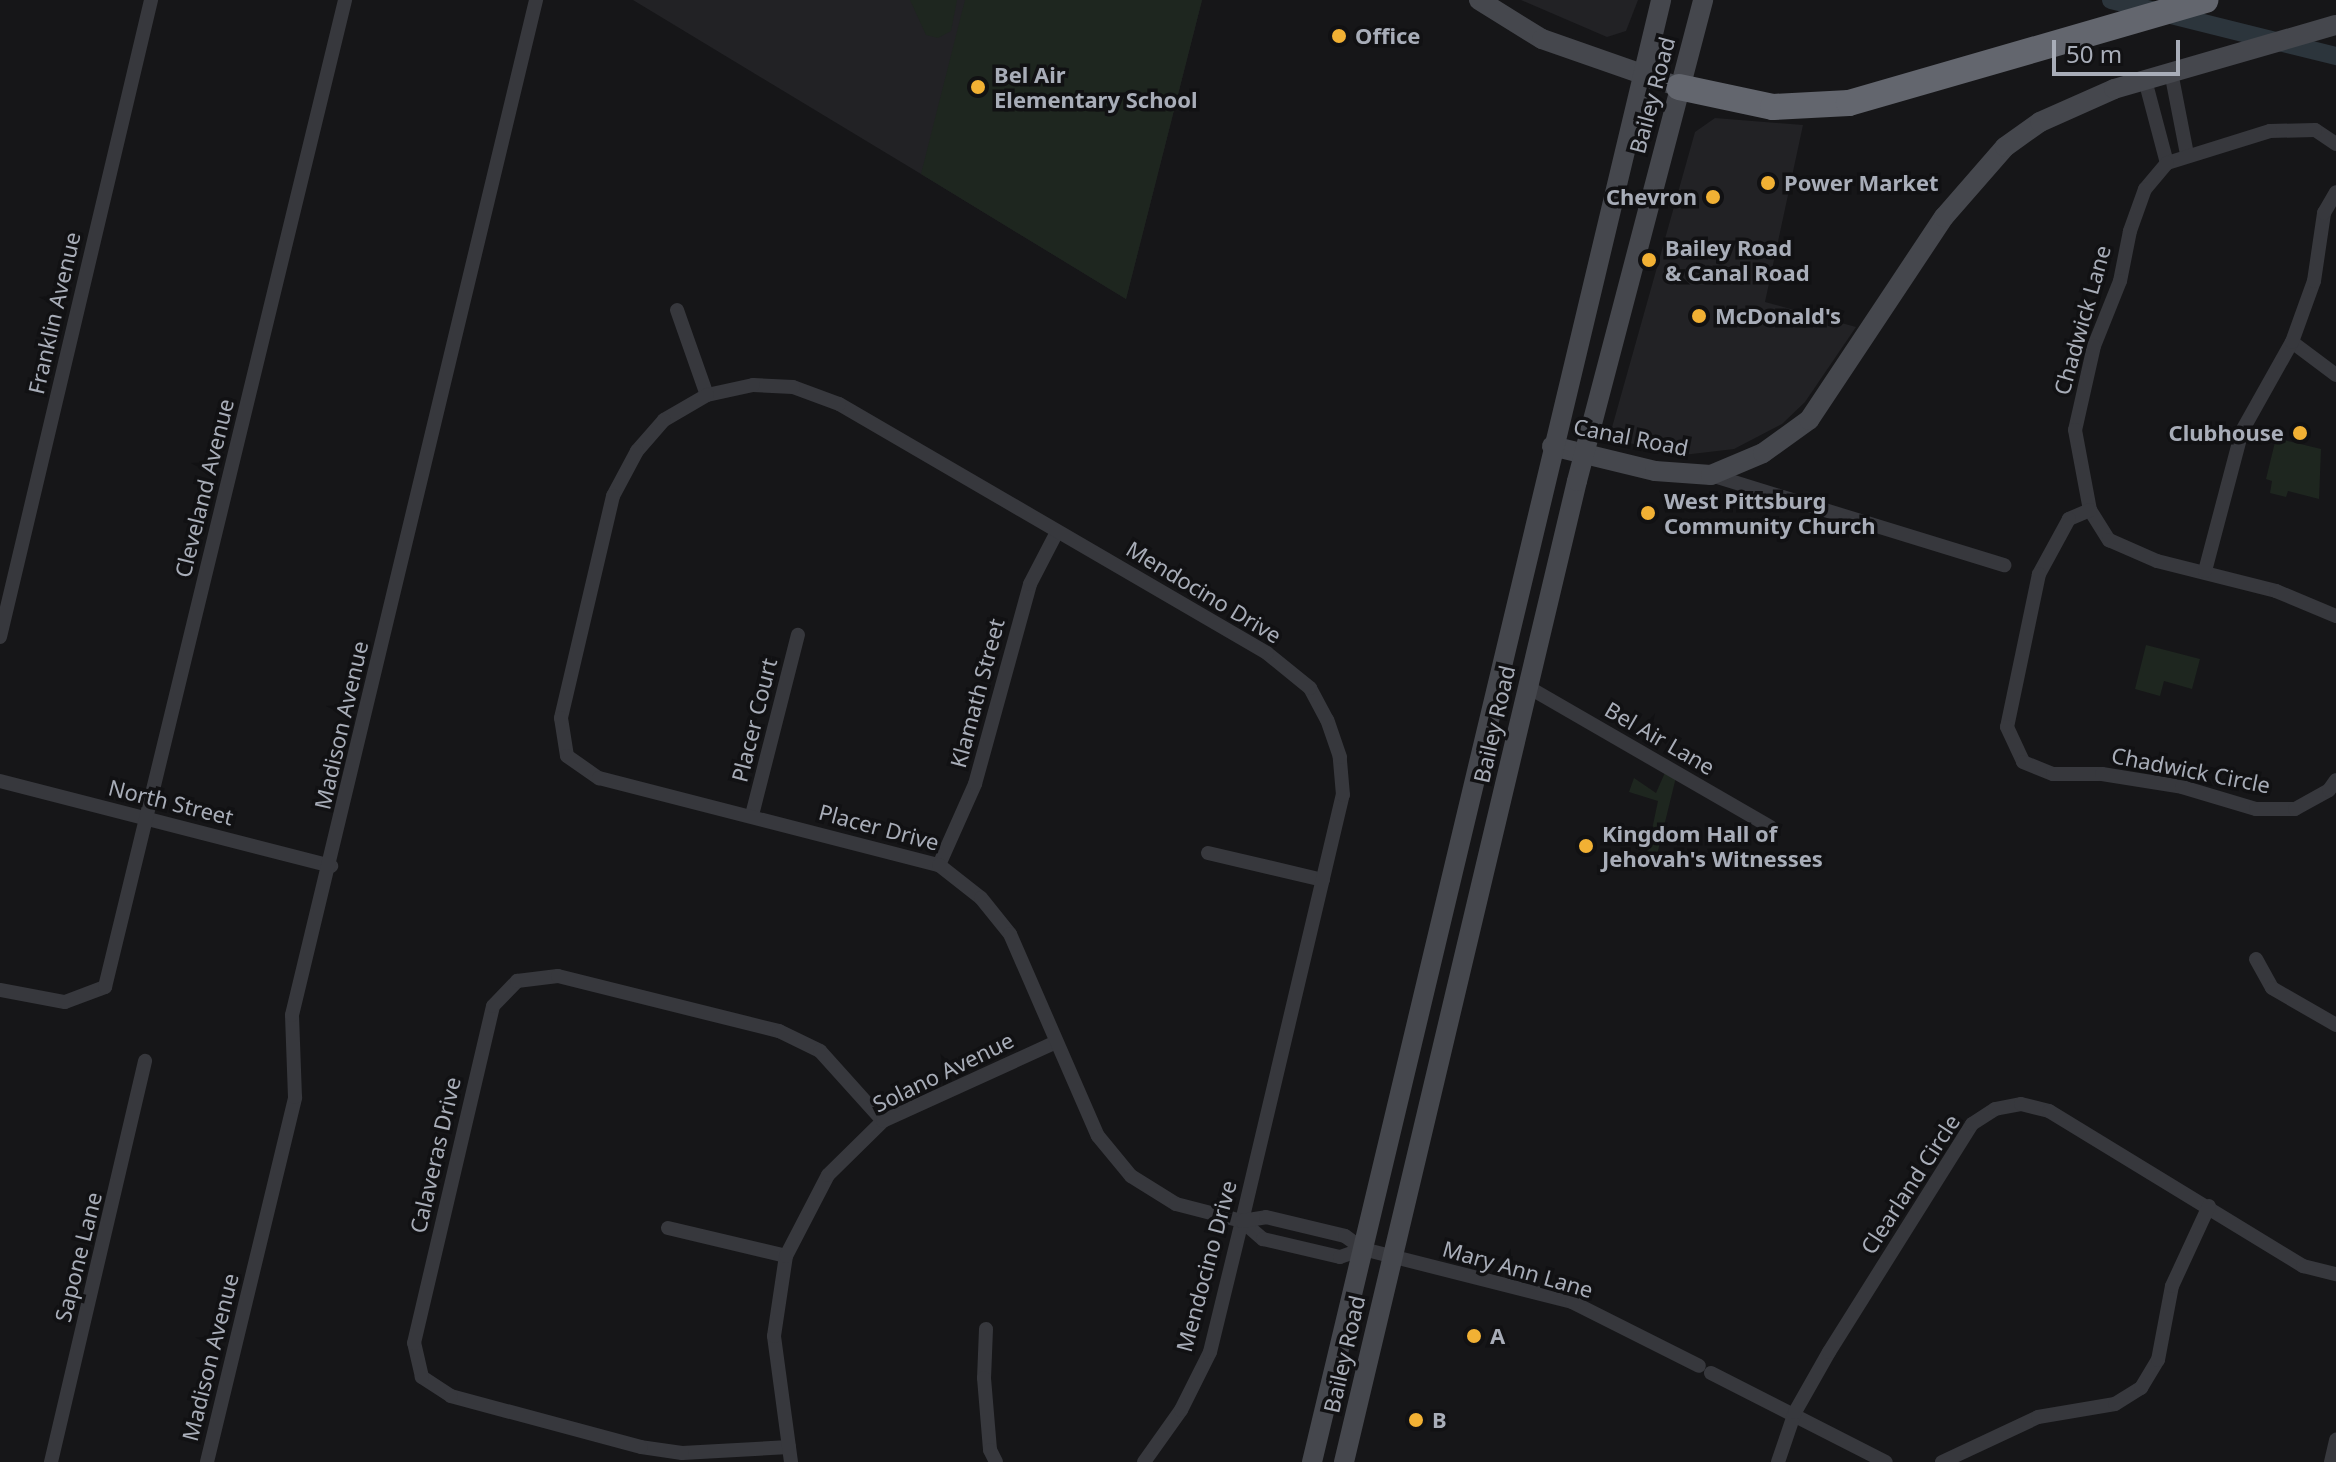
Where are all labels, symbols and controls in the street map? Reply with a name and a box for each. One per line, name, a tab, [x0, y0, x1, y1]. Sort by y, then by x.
place label: Office	[1355, 23, 1420, 49]
scale bar	[2056, 24, 2184, 74]
marker: Office	[1330, 27, 1348, 45]
street label: Bailey Road	[1624, 34, 1680, 156]
text: 50 m	[2066, 37, 2122, 70]
place label: Bel Air Elementary School	[994, 61, 1198, 112]
marker: Bel Air Elementary School	[969, 78, 987, 96]
place label: Power Market	[1784, 170, 1939, 196]
marker: Power Market	[1759, 174, 1777, 192]
place label: Chevron	[1606, 184, 1697, 210]
marker: Chevron	[1704, 188, 1722, 206]
street label: Franklin Avenue	[23, 229, 85, 397]
place label: Bailey Road & Canal Road	[1665, 234, 1810, 286]
street label: Chadwick Lane	[2048, 242, 2116, 398]
marker: Bailey Road & Canal Road	[1640, 251, 1658, 269]
place label: McDonald's	[1715, 303, 1841, 329]
marker: McDonald's	[1690, 307, 1708, 325]
street label: Cleveland Avenue	[169, 396, 239, 580]
street label: Canal Road	[1571, 413, 1691, 461]
place label: Clubhouse	[2169, 420, 2284, 446]
marker: Clubhouse	[2291, 424, 2309, 442]
place label: West Pittsburg Community Church	[1664, 487, 1876, 538]
marker: West Pittsburg Community Church	[1639, 504, 1657, 522]
street label: Mendocino Drive	[1122, 535, 1286, 649]
street label: Klamath Street	[944, 616, 1010, 770]
street label: Madison Avenue	[309, 638, 373, 812]
street label: Placer Court	[726, 655, 782, 785]
street label: Bailey Road	[1468, 663, 1520, 785]
street label: Bel Air Lane	[1600, 696, 1720, 780]
street label: Chadwick Circle	[2109, 742, 2273, 798]
street label: North Street	[106, 774, 236, 830]
street label: Placer Drive	[816, 798, 942, 856]
place label: Kingdom Hall of Jehovah's Witnesses	[1602, 820, 1823, 872]
marker: Kingdom Hall of Jehovah's Witnesses	[1577, 837, 1595, 855]
street label: Solano Avenue	[868, 1027, 1018, 1117]
street label: Calaveras Drive	[404, 1074, 466, 1236]
street label: Clearland Circle	[1855, 1109, 1965, 1259]
street label: Mendocino Drive	[1170, 1178, 1242, 1354]
street label: Sapone Lane	[49, 1189, 107, 1325]
street label: Mary Ann Lane	[1440, 1235, 1596, 1303]
street label: Madison Avenue	[176, 1270, 244, 1444]
street label: Bailey Road	[1318, 1293, 1370, 1415]
place label: A	[1490, 1323, 1505, 1349]
marker: A	[1465, 1327, 1483, 1345]
place label: B	[1432, 1407, 1447, 1433]
marker: B	[1407, 1411, 1425, 1429]

